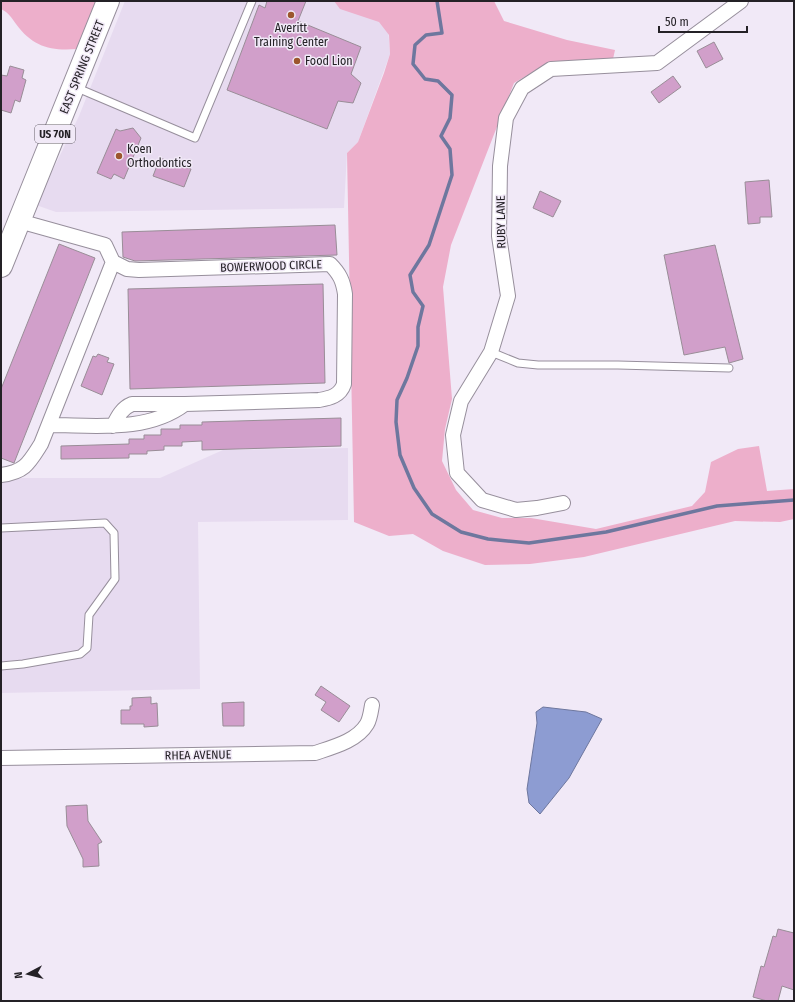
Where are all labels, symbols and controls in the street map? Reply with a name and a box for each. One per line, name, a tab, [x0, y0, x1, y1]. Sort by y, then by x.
scale bar	[659, 8, 747, 34]
marker: Averitt Training Center	[286, 10, 296, 20]
text: 50 m	[665, 15, 689, 29]
street label: EAST SPRING STREET	[57, 18, 107, 116]
place label: Averitt Training Center	[254, 21, 329, 49]
place label: Food Lion	[305, 54, 353, 68]
marker: Food Lion	[292, 56, 302, 66]
road number: US 70N	[35, 125, 75, 143]
place label: Koen Orthodontics	[127, 142, 192, 170]
marker: Koen Orthodontics	[114, 151, 124, 161]
street label: RUBY LANE	[494, 195, 508, 249]
street label: BOWERWOOD CIRCLE	[220, 257, 322, 275]
street label: RHEA AVENUE	[165, 747, 232, 763]
north arrow	[8, 954, 48, 994]
text: N	[12, 971, 25, 979]

